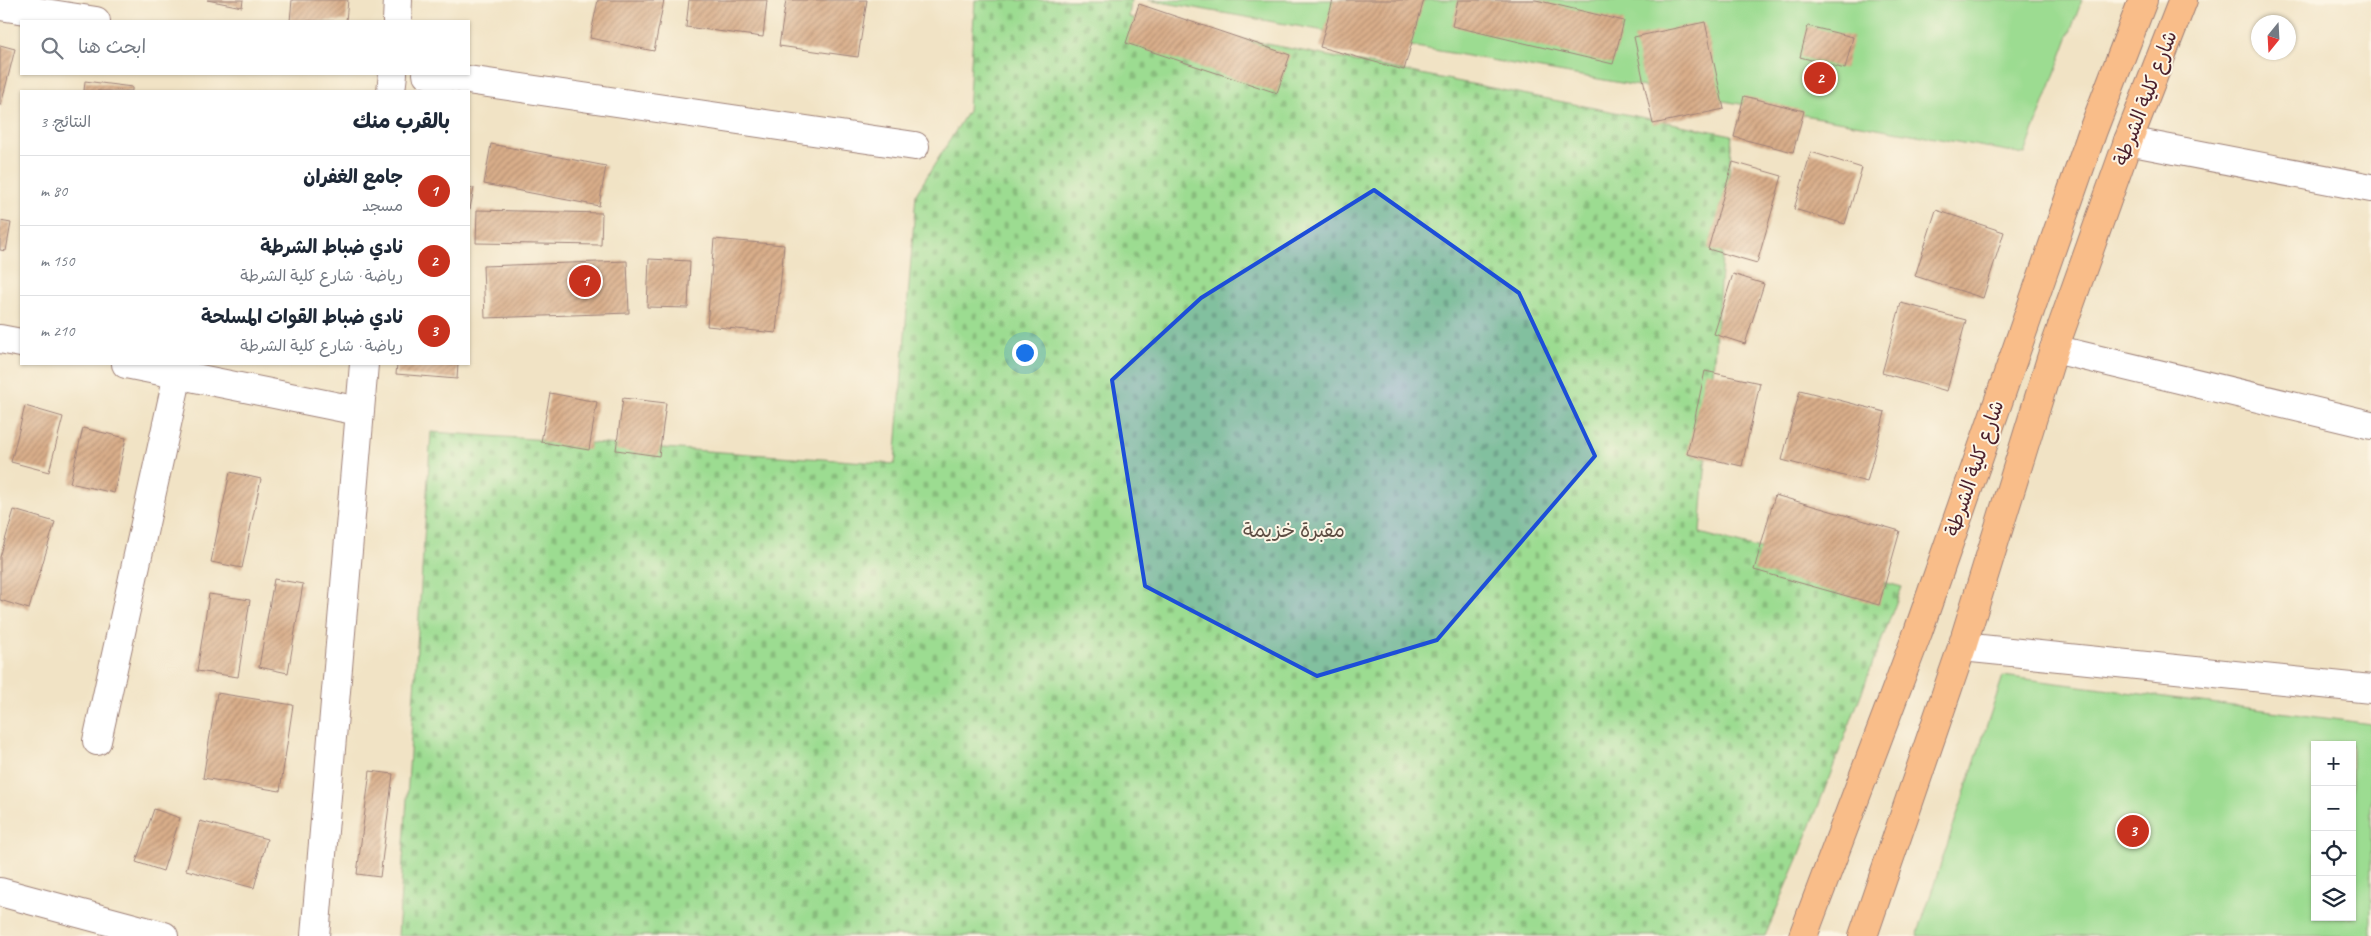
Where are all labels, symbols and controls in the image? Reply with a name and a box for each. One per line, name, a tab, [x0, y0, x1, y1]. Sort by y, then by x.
north arrow	[2251, 15, 2296, 60]
search box	[20, 20, 470, 75]
street label: شارع كلية الشرطة	[2108, 27, 2184, 169]
icon: search	[38, 34, 66, 62]
text: ابحث هنا	[78, 35, 146, 59]
pin: 2	[1804, 59, 1836, 97]
text: بالقرب منك	[353, 108, 450, 134]
text: النتائج: 3	[40, 112, 91, 132]
text: جامع الغفران	[303, 165, 403, 189]
text: 80 m	[40, 181, 67, 201]
text: 1	[430, 181, 438, 201]
text: مسجد	[362, 196, 403, 216]
text: نادي ضباط الشرطة	[260, 235, 403, 259]
text: 150 m	[40, 251, 74, 271]
text: 2	[430, 251, 438, 271]
pin: 1	[569, 262, 601, 300]
text: رياضة · شارع كلية الشرطة	[240, 266, 403, 286]
text: نادي ضباط القوات المسلحة	[201, 305, 403, 329]
text: 210 m	[40, 321, 74, 341]
text: 3	[430, 321, 438, 341]
text: رياضة · شارع كلية الشرطة	[240, 336, 403, 356]
your location	[1012, 340, 1038, 366]
street label: شارع كلية الشرطة	[1940, 397, 2010, 540]
park label: مقبرة خزيمة	[1243, 518, 1345, 543]
map controls	[2311, 741, 2356, 921]
button: +	[2311, 741, 2356, 786]
button: −	[2311, 786, 2356, 831]
pin: 3	[2117, 812, 2149, 850]
button: locate	[2311, 831, 2356, 876]
button: layers	[2311, 876, 2356, 921]

